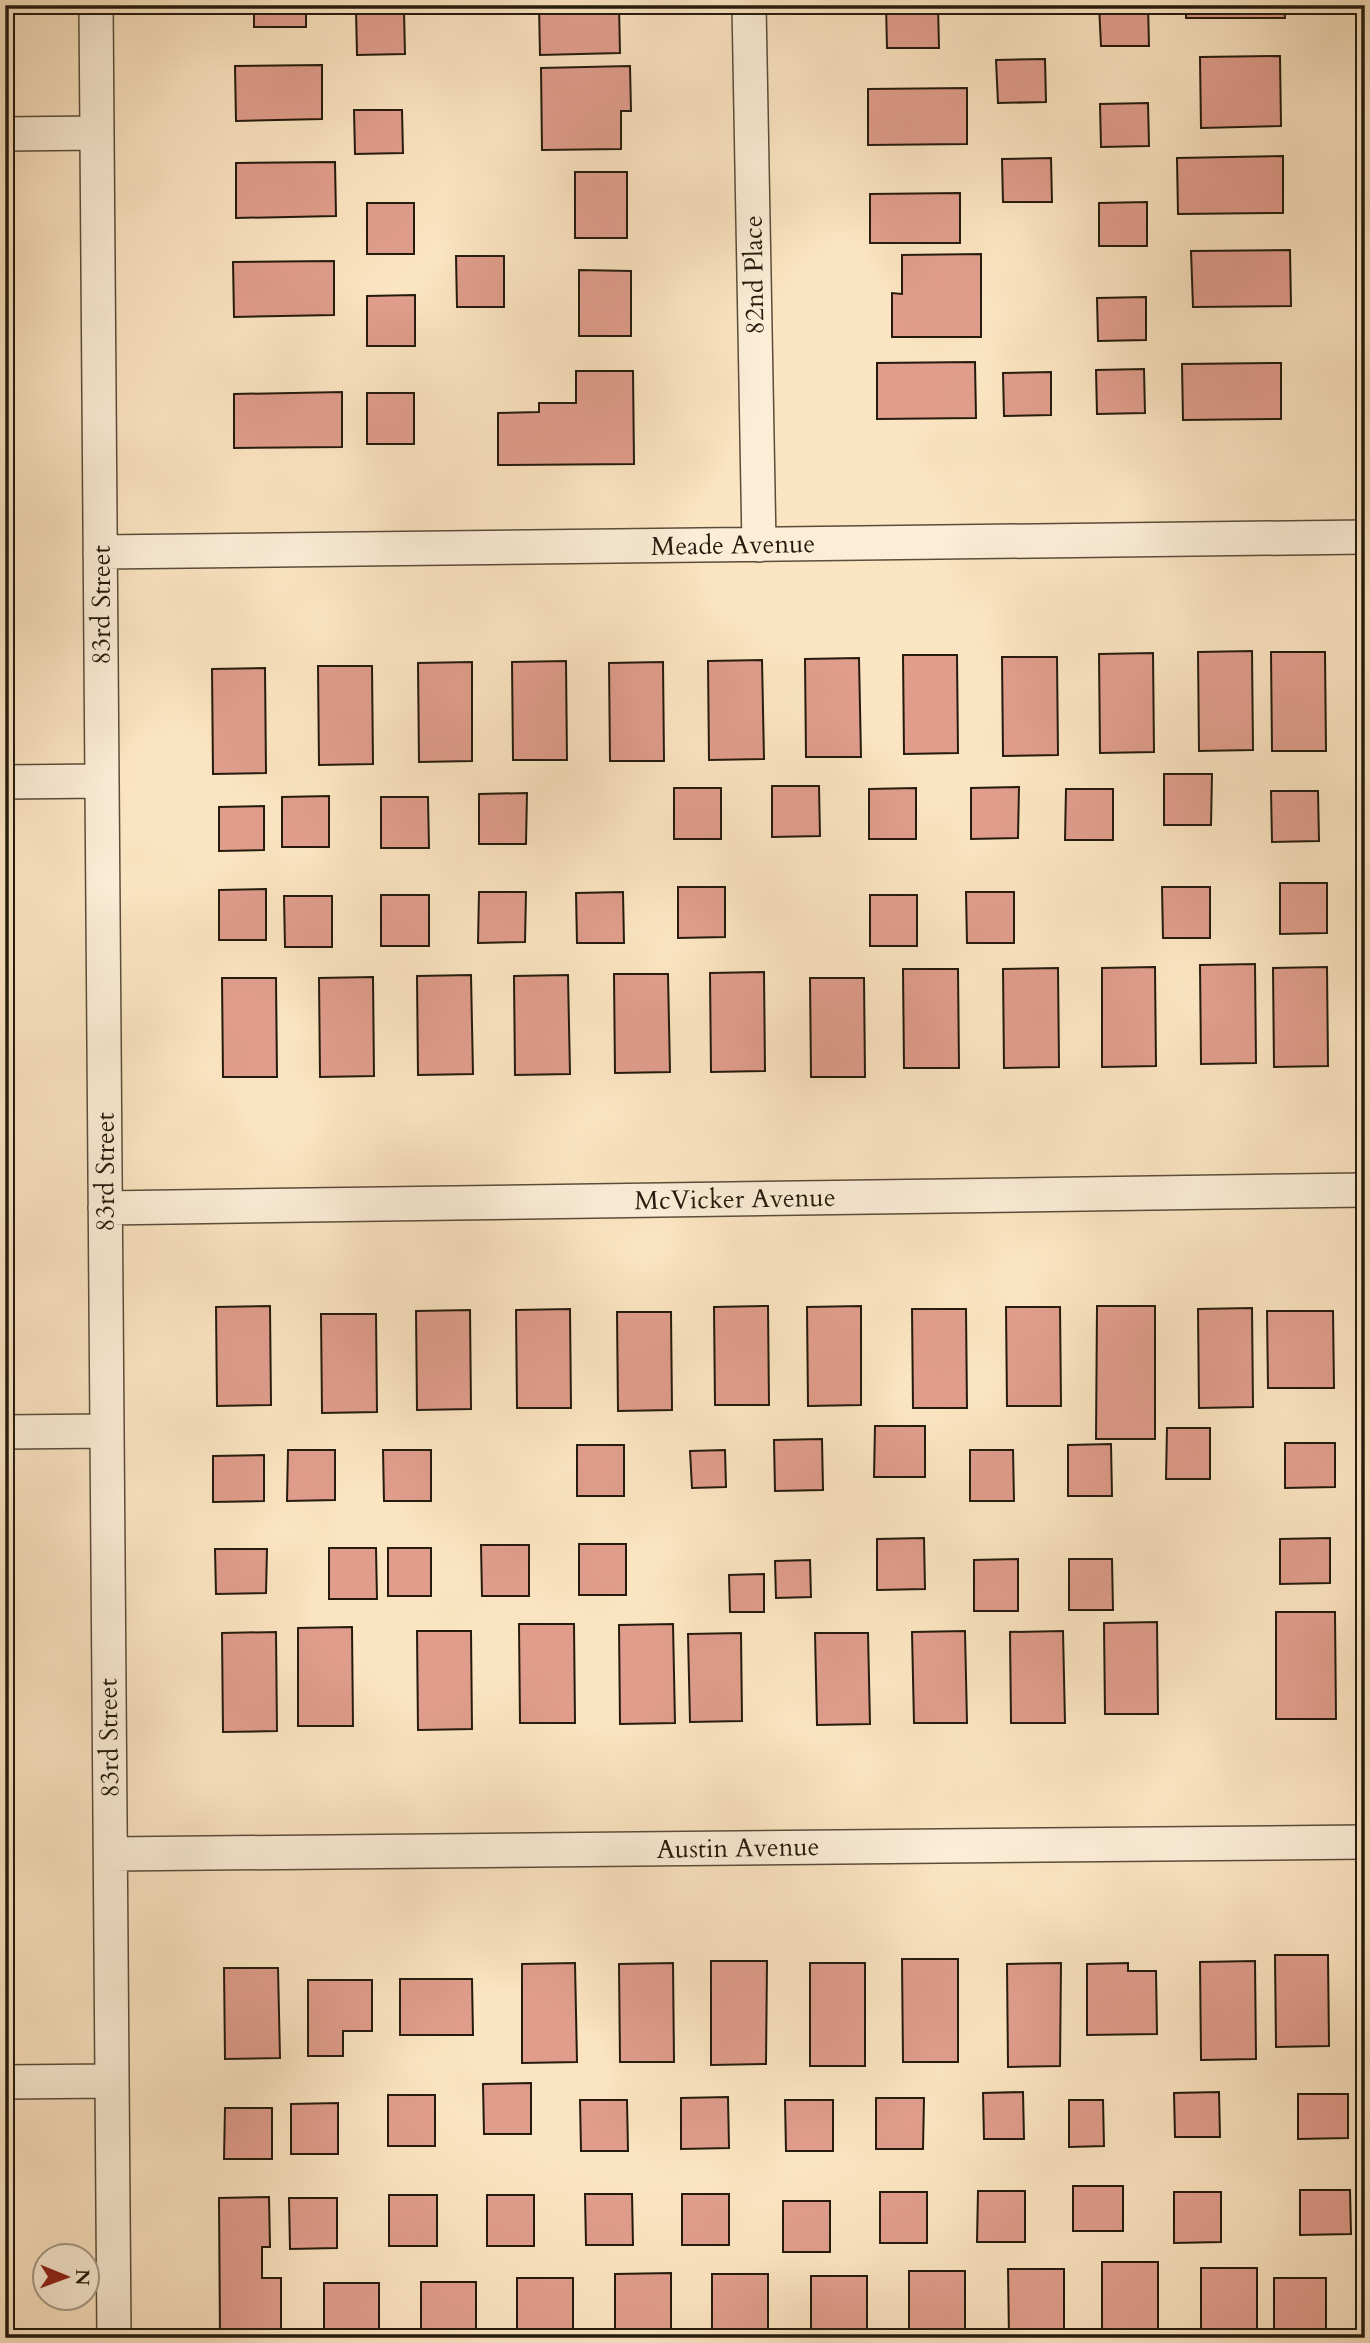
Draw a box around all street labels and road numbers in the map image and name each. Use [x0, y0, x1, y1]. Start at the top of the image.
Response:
street label: 82nd Place [735, 215, 773, 335]
street label: Meade Avenue [650, 526, 816, 564]
street label: 83rd Street [84, 545, 119, 665]
street label: 83rd Street [88, 1112, 123, 1232]
street label: McVicker Avenue [634, 1180, 836, 1218]
street label: 83rd Street [90, 1678, 128, 1798]
street label: Austin Avenue [656, 1829, 820, 1867]

